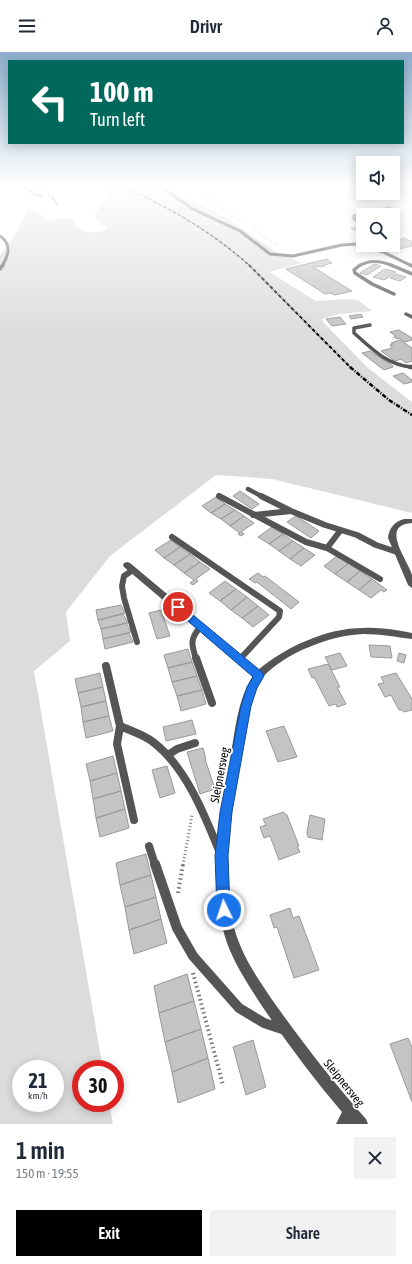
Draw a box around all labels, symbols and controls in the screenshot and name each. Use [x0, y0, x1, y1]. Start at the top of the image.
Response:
icon: menu [16, 15, 38, 37]
icon: person [374, 15, 396, 37]
text: Drivr [190, 16, 222, 37]
icon: left [24, 76, 76, 128]
text: 100 m [90, 76, 153, 108]
text: Turn left [90, 109, 145, 130]
map controls [356, 156, 400, 252]
button: sound [356, 156, 400, 200]
button: search [356, 208, 400, 252]
pin [161, 590, 195, 624]
icon: arrive [167, 596, 189, 618]
street label: Sleipnersveg [208, 745, 232, 804]
position arrow [203, 889, 245, 931]
street label: Sleipnersveg [321, 1057, 368, 1110]
speed limit sign: 30 [72, 1060, 124, 1112]
text: 21 [29, 1069, 47, 1092]
text: km/h [28, 1090, 48, 1101]
text: 1 min [16, 1137, 65, 1164]
button: close [354, 1137, 396, 1179]
text: 150 m · 19:55 [16, 1166, 79, 1181]
button: Exit [16, 1210, 202, 1256]
button: Share [210, 1210, 396, 1256]

